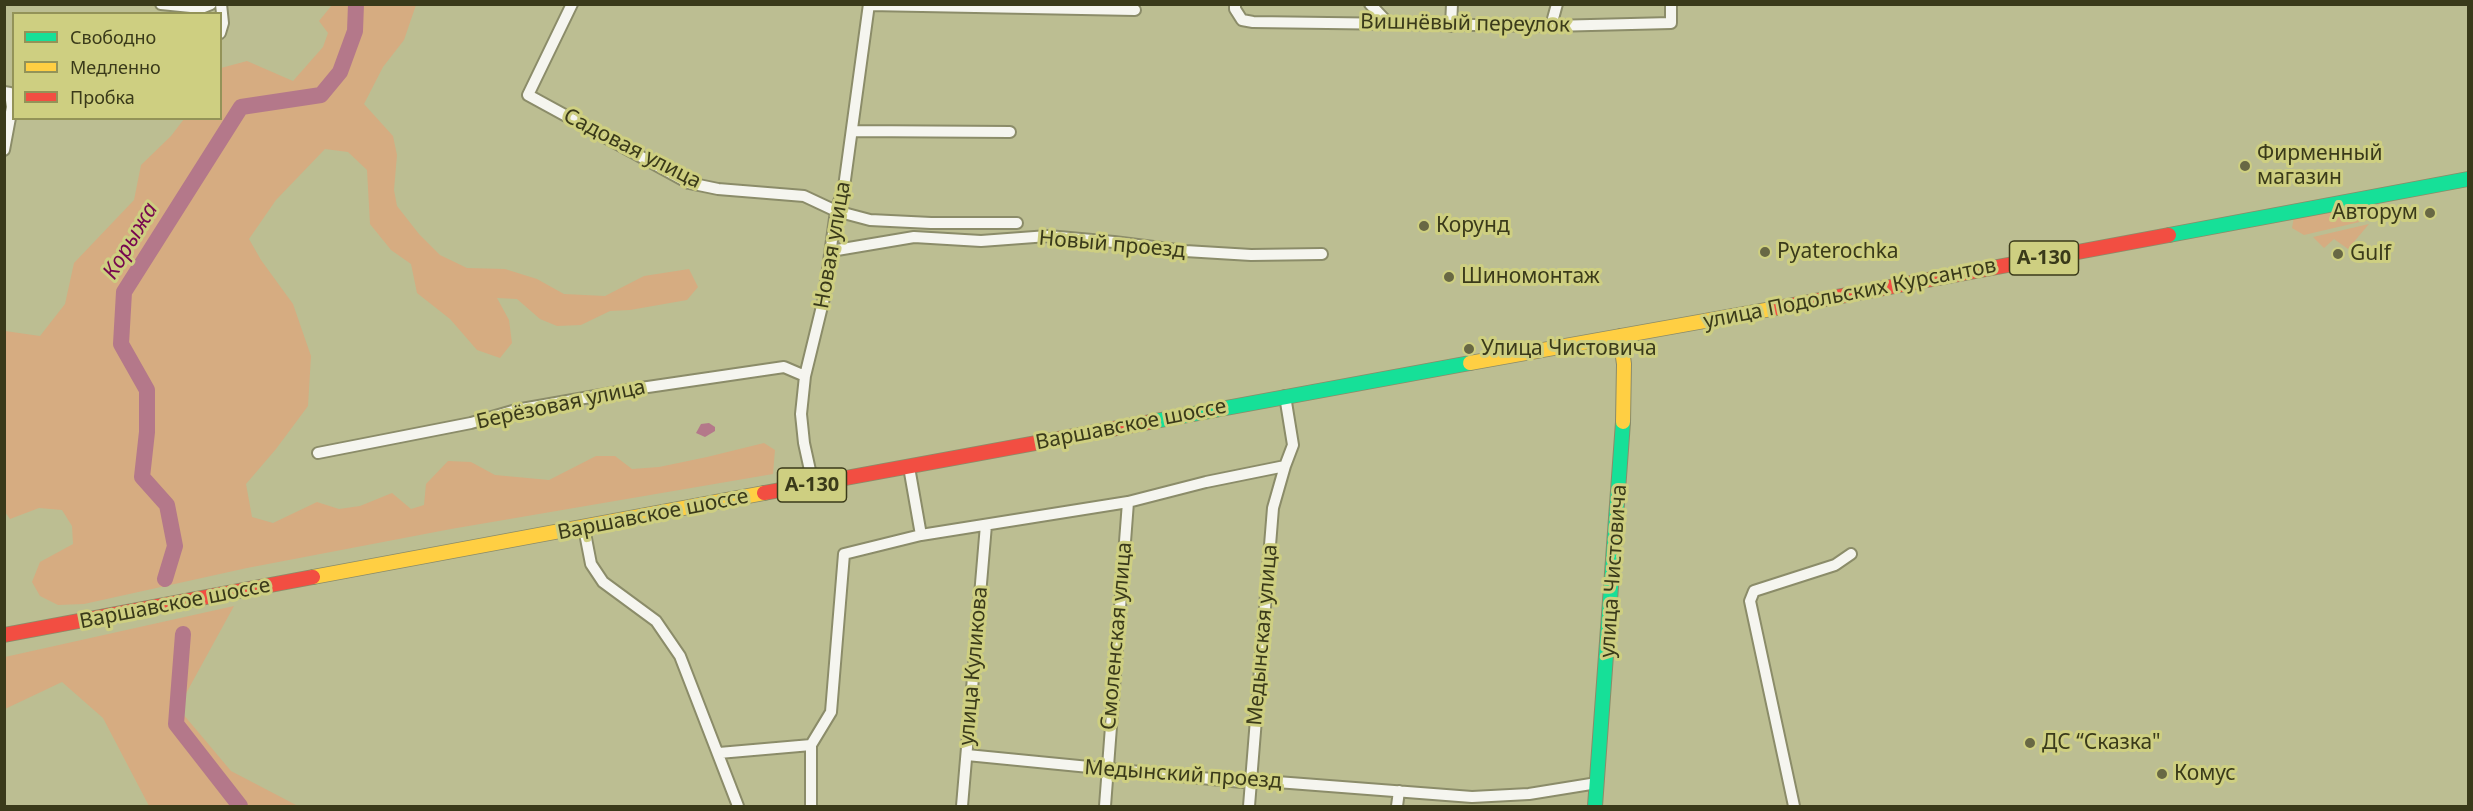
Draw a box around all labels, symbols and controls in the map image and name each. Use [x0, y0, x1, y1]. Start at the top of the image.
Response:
street label: Вишнёвый переулок [1360, 10, 1570, 38]
legend [12, 12, 222, 120]
text: Свободно [70, 25, 156, 49]
text: Медленно [70, 55, 161, 79]
text: Пробка [70, 85, 135, 109]
street label: Садовая улица [559, 104, 705, 194]
place label: Фирменный магазин [2257, 141, 2382, 191]
marker: Фирменный магазин [2238, 159, 2252, 173]
street label: Новая улица [809, 179, 857, 311]
water label: Корыжа [98, 198, 164, 284]
place label: Авторум [2332, 200, 2418, 226]
marker: Авторум [2423, 206, 2437, 220]
place label: Корунд [1436, 213, 1510, 239]
marker: Корунд [1417, 219, 1431, 233]
street label: Новый проезд [1038, 226, 1186, 264]
place label: Pyaterochka [1777, 239, 1899, 265]
road number: А-130 [2010, 241, 2078, 275]
place label: Gulf [2350, 241, 2391, 267]
marker: Pyaterochka [1758, 245, 1772, 259]
marker: Gulf [2331, 247, 2345, 261]
street label: улица Подольских Курсантов [1702, 253, 1998, 335]
place label: Шиномонтаж [1461, 264, 1600, 290]
marker: Шиномонтаж [1442, 270, 1456, 284]
place label: Улица Чистовича [1481, 336, 1657, 362]
marker: Улица Чистовича [1462, 342, 1476, 356]
street label: Берёзовая улица [474, 375, 648, 435]
street label: Варшавское шоссе [1033, 394, 1229, 456]
road number: А-130 [778, 468, 846, 502]
street label: Варшавское шоссе [555, 484, 751, 546]
street label: улица Чистовича [1595, 484, 1633, 658]
street label: Смоленская улица [1096, 541, 1138, 731]
street label: Медынская улица [1243, 543, 1283, 727]
street label: Варшавское шоссе [77, 573, 273, 635]
street label: улица Куликова [954, 585, 994, 747]
place label: ДС “Сказка" [2042, 730, 2161, 756]
marker: ДС “Сказка" [2023, 736, 2037, 750]
street label: Медынский проезд [1084, 756, 1282, 794]
place label: Комус [2174, 761, 2236, 787]
marker: Комус [2155, 767, 2169, 781]

